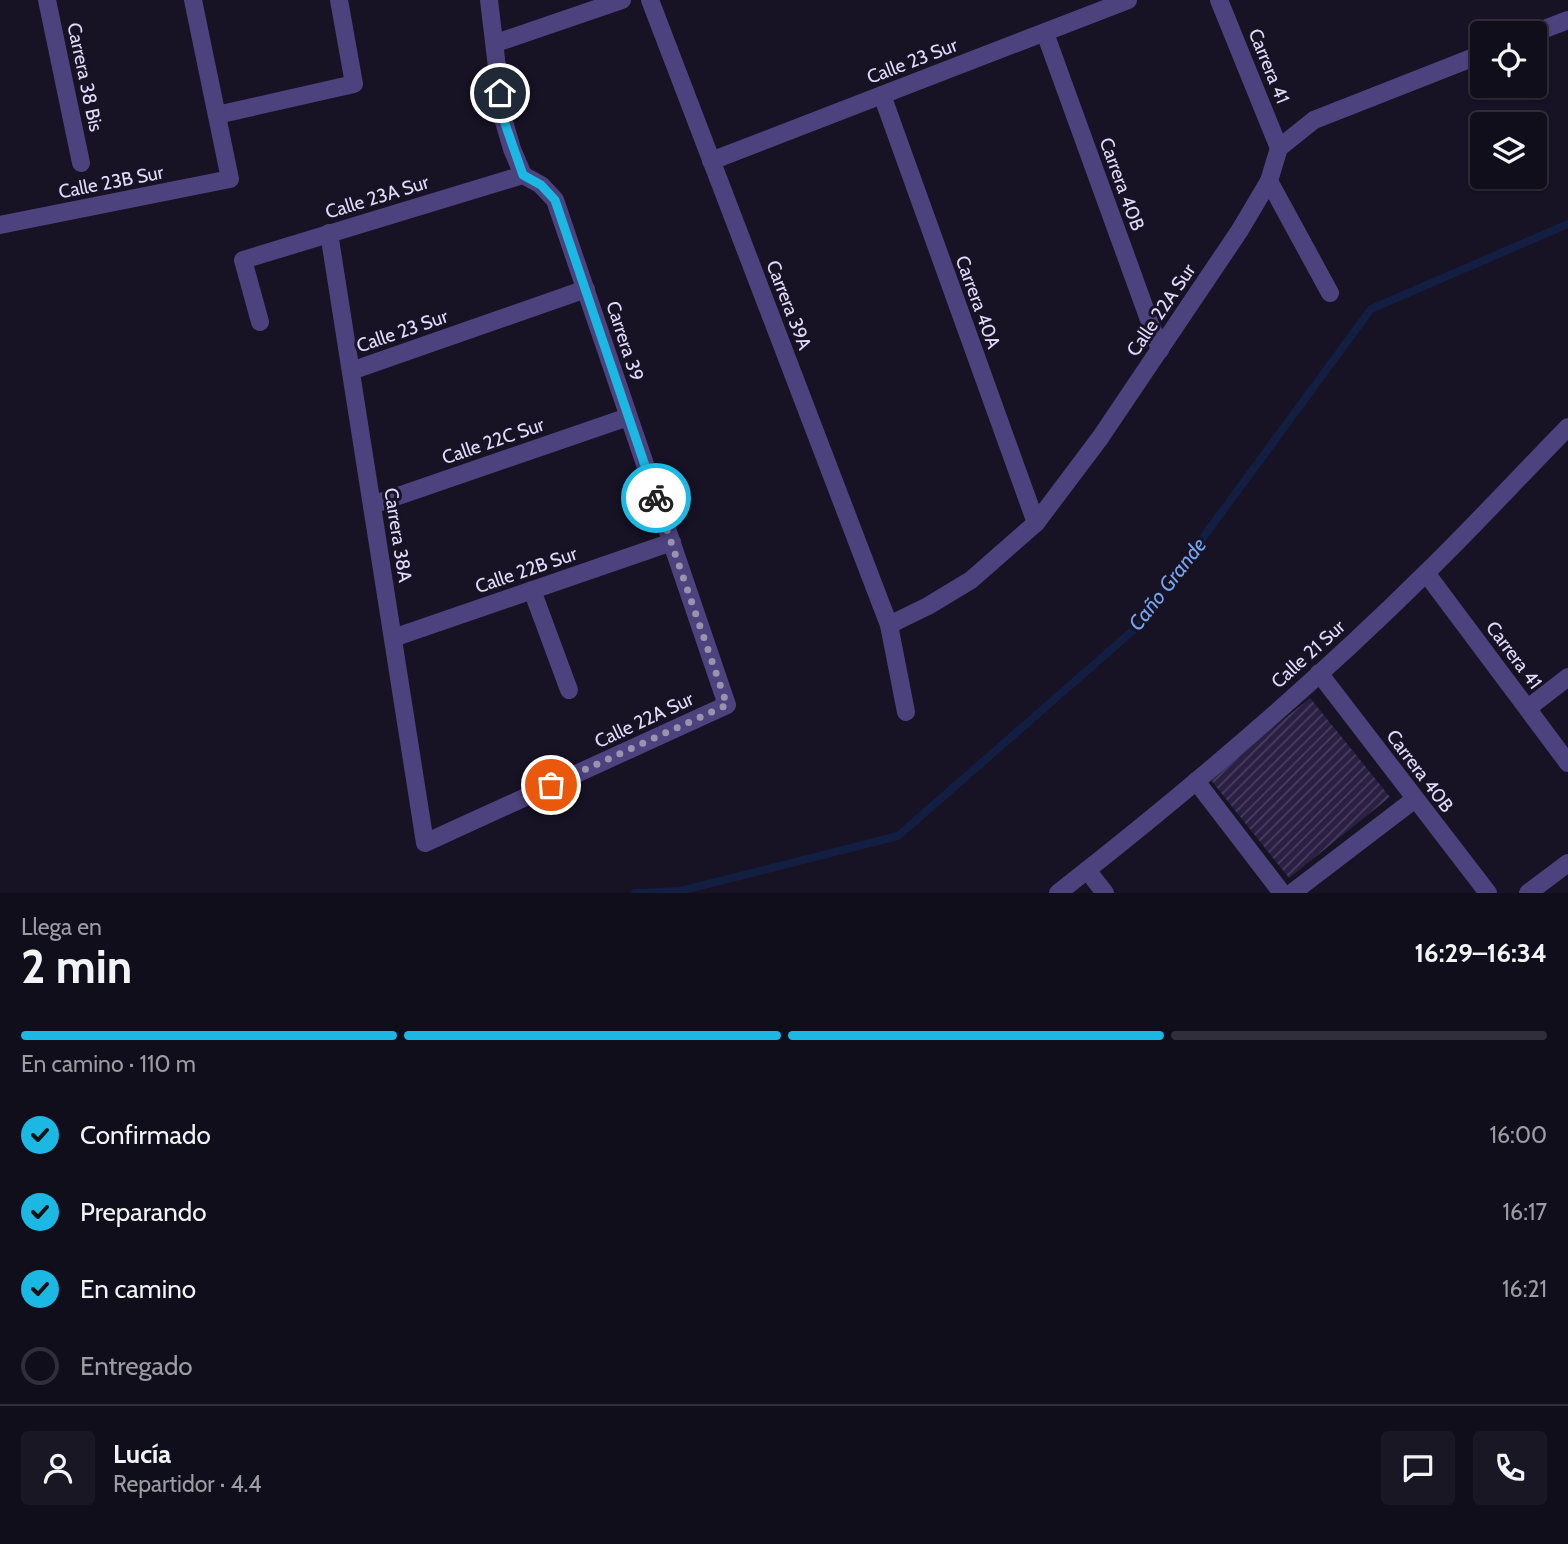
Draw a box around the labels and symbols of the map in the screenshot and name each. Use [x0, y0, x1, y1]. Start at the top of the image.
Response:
street label: Carrera 38 Bis [62, 20, 108, 134]
street label: Carrera 41 [1244, 25, 1294, 107]
street label: Calle 23 Sur [863, 33, 961, 89]
pin [470, 63, 530, 123]
street label: Carrera 40B [1095, 134, 1149, 234]
street label: Calle 23B Sur [57, 161, 165, 203]
street label: Calle 23A Sur [323, 170, 431, 224]
street label: Carrera 40A [951, 252, 1006, 352]
street label: Carrera 39A [761, 257, 817, 353]
street label: Calle 22A Sur [1122, 259, 1200, 361]
street label: Carrera 39 [601, 298, 649, 384]
street label: Calle 23 Sur [353, 305, 451, 357]
street label: Calle 22C Sur [439, 413, 547, 469]
courier [621, 463, 691, 533]
street label: Carrera 38A [379, 486, 417, 584]
water label: Caño Grande [1123, 532, 1211, 635]
street label: Calle 22B Sur [472, 542, 580, 598]
street label: Calle 21 Sur [1266, 615, 1350, 693]
street label: Carrera 41 [1481, 617, 1547, 693]
street label: Calle 22A Sur [591, 687, 697, 753]
street label: Carrera 40B [1382, 725, 1458, 817]
pin [521, 755, 581, 815]

